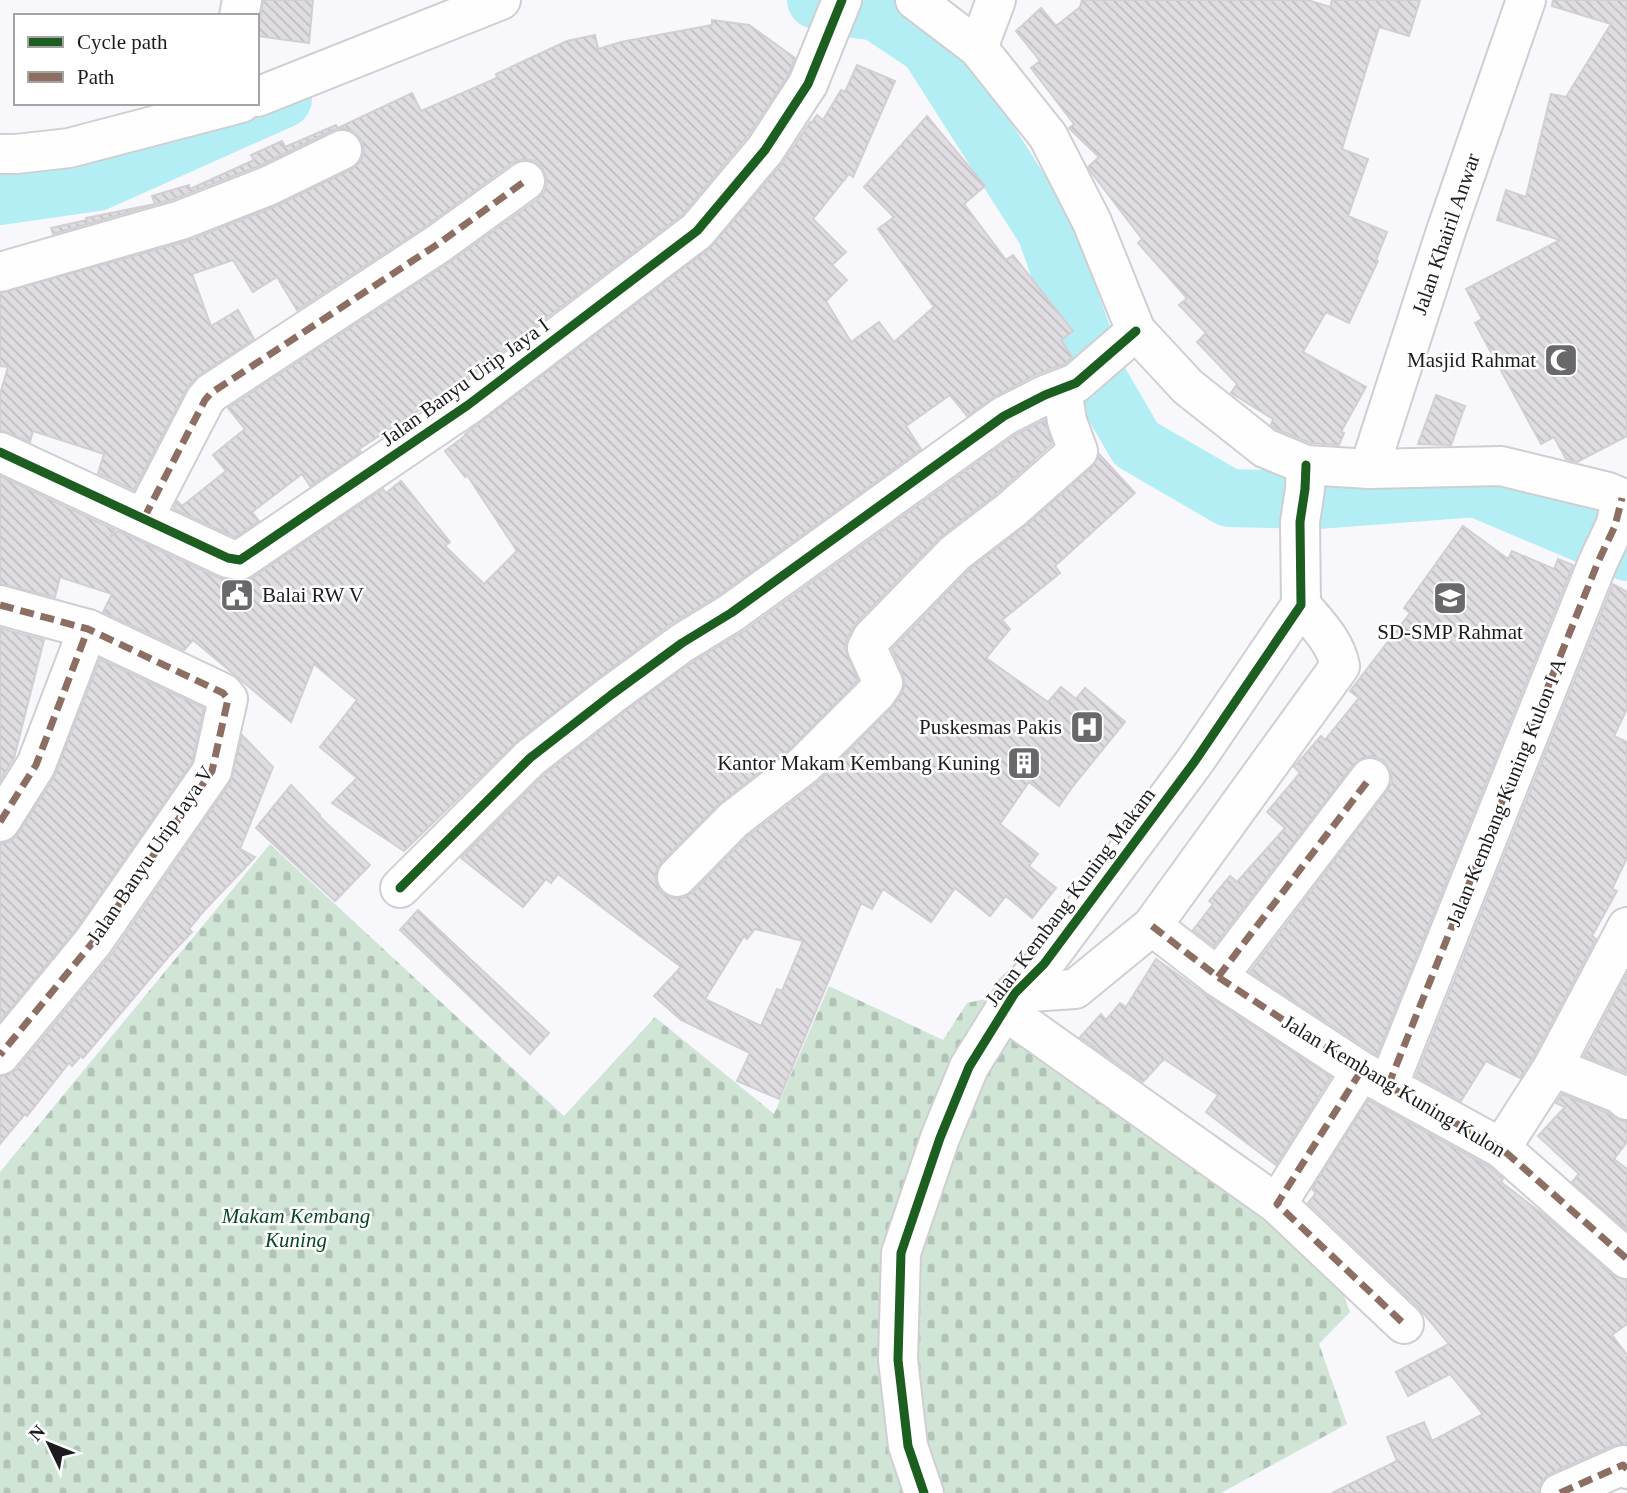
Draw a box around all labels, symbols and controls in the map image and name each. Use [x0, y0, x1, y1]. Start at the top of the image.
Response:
legend [14, 14, 259, 105]
text: Cycle path [77, 30, 168, 54]
text: Path [77, 65, 115, 89]
street label: Jalan Khairil Anwar [1407, 150, 1485, 318]
street label: Jalan Banyu Urip Jaya I [376, 313, 554, 451]
mosque icon: Masjid Rahmat [1542, 341, 1580, 379]
place label: Masjid Rahmat [1407, 348, 1536, 372]
public building icon: Balai RW V [218, 576, 256, 614]
school or university icon: SD-SMP Rahmat [1431, 579, 1469, 617]
place label: Balai RW V [262, 583, 364, 607]
place label: SD-SMP Rahmat [1377, 620, 1523, 644]
street label: Jalan Kembang Kuning Kulon I A [1441, 653, 1571, 930]
hospital icon: Puskesmas Pakis [1068, 708, 1106, 746]
place label: Puskesmas Pakis [919, 715, 1062, 739]
building icon: Kantor Makam Kembang Kuning [1005, 744, 1043, 782]
place label: Kantor Makam Kembang Kuning [717, 751, 1000, 775]
street label: Jalan Banyu Urip Jaya V [81, 761, 219, 949]
street label: Jalan Kembang Kuning Makam [980, 783, 1160, 1011]
street label: Jalan Kembang Kuning Kulon [1278, 1010, 1510, 1162]
park label: Makam Kembang Kuning [221, 1204, 370, 1252]
north arrow [14, 1409, 84, 1479]
text: N [25, 1420, 49, 1445]

